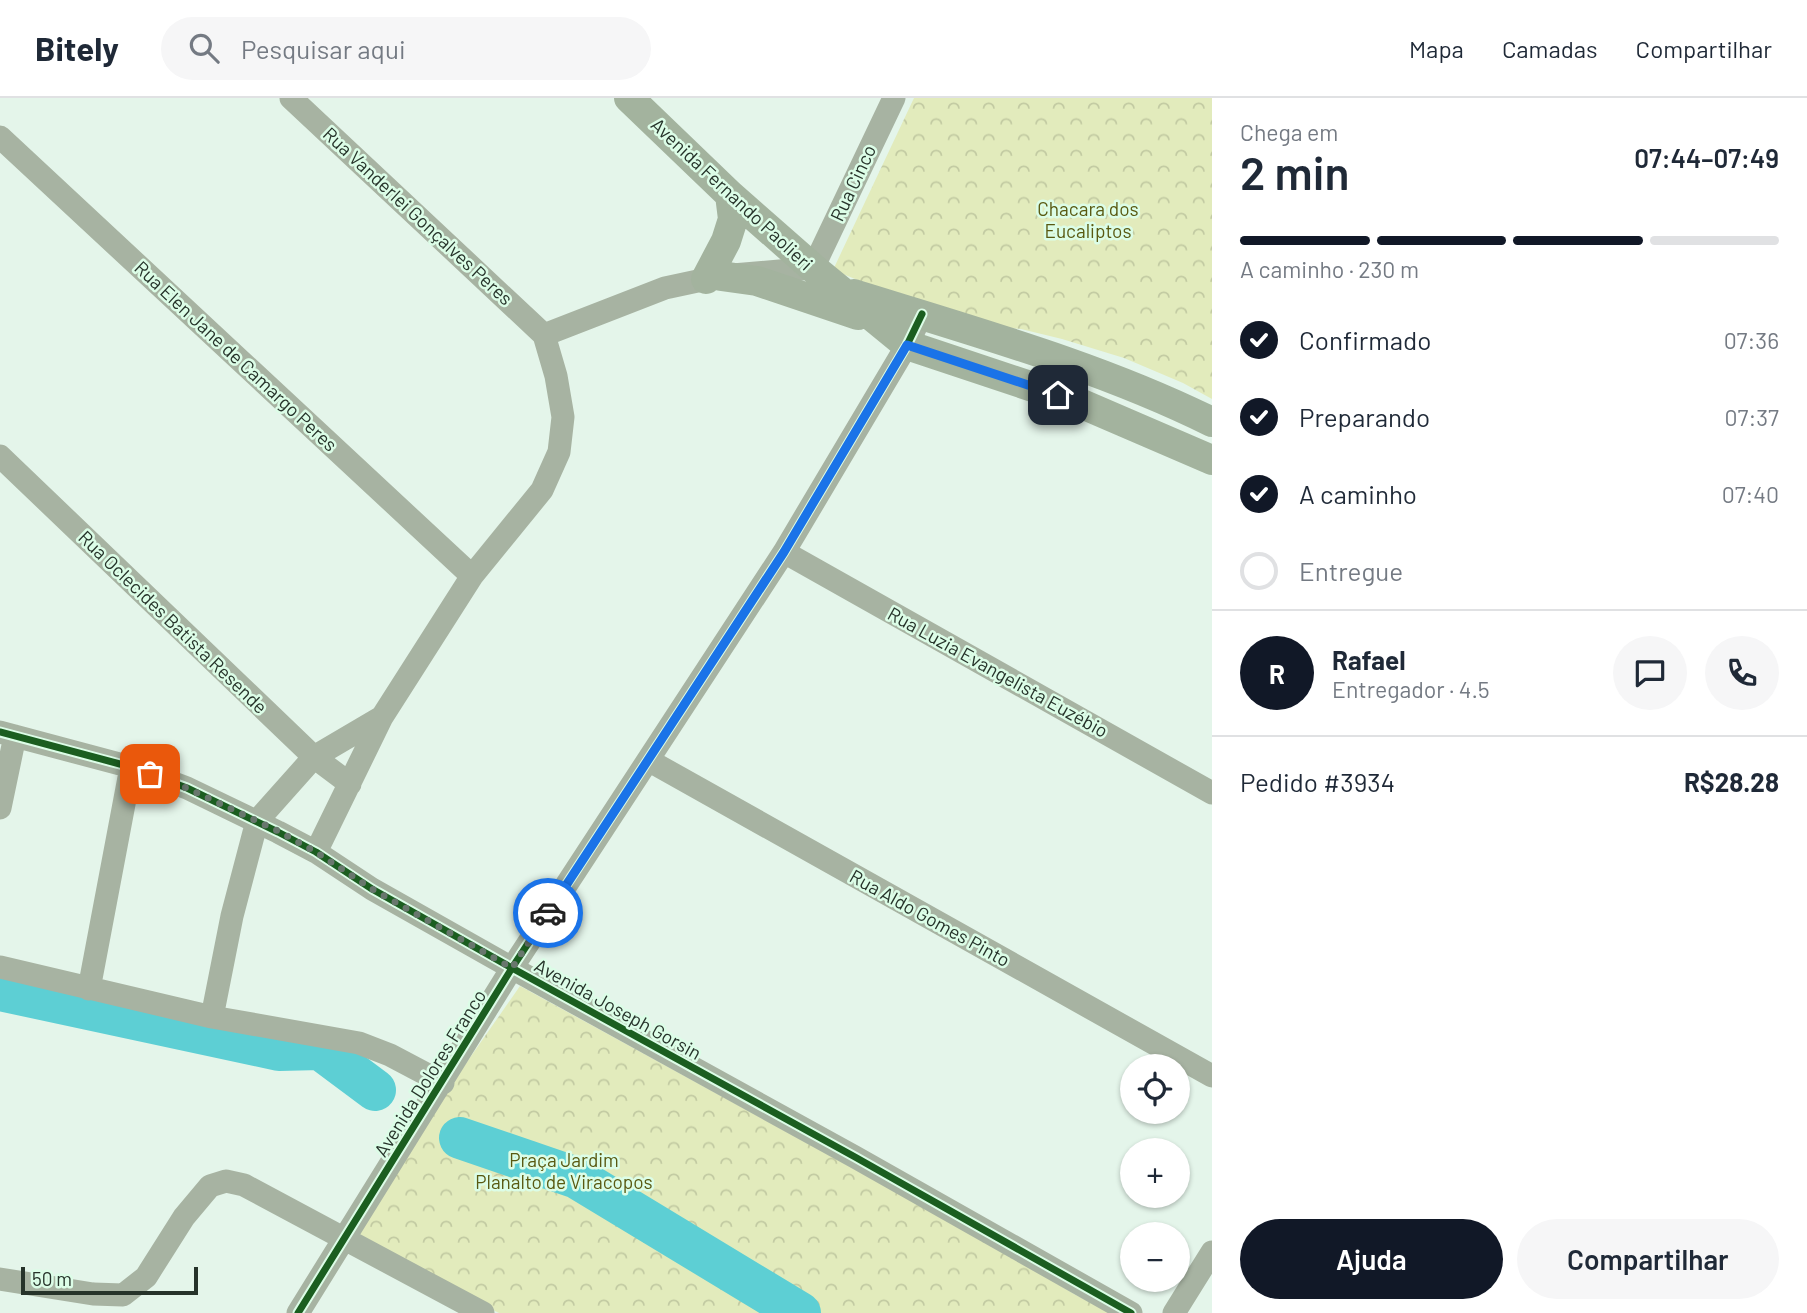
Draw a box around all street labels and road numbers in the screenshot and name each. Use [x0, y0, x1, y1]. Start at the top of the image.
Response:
street label: Avenida Fernando Paolieri [647, 113, 818, 275]
street label: Rua Vanderlei Gonçalves Peres [319, 122, 518, 309]
street label: Rua Cinco [825, 141, 880, 225]
street label: Rua Elen Jane de Camargo Peres [130, 256, 342, 456]
street label: Rua Oclecides Batista Resende [74, 525, 273, 718]
street label: Rua Luzia Evangelista Euzébio [884, 601, 1112, 742]
street label: Rua Aldo Gomes Pinto [846, 864, 1014, 971]
street label: Avenida Joseph Gorsin [531, 953, 706, 1064]
street label: Avenida Dolores Franco [369, 985, 490, 1161]

